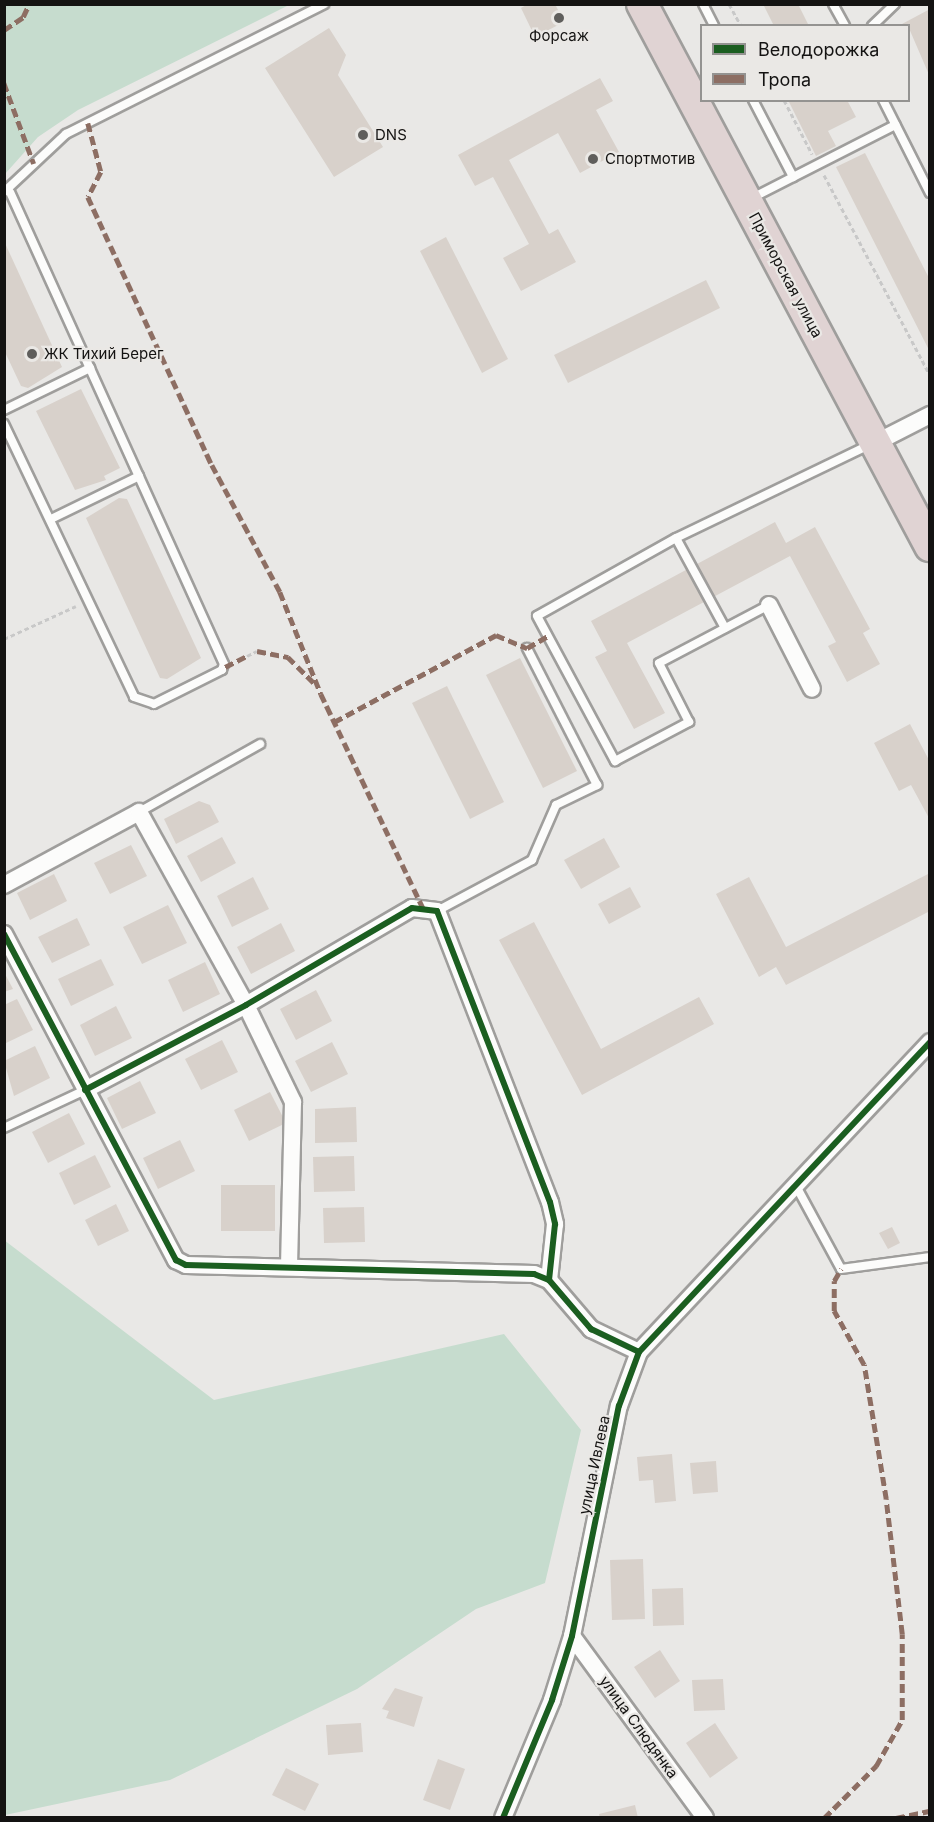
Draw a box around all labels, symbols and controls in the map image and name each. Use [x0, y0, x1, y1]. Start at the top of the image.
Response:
marker: Форсаж [552, 11, 566, 25]
legend [700, 24, 910, 102]
place label: Форсаж [529, 27, 589, 45]
text: Велодорожка [758, 39, 879, 60]
text: Тропа [758, 69, 811, 90]
place label: DNS [375, 126, 407, 144]
marker: DNS [356, 128, 370, 142]
place label: Спортмотив [605, 150, 695, 168]
marker: Спортмотив [586, 152, 600, 166]
street label: Приморская улица [745, 209, 827, 341]
place label: ЖК Тихий Берег [44, 345, 163, 363]
marker: ЖК Тихий Берег [25, 347, 39, 361]
street label: улица Ивлева [575, 1414, 613, 1516]
street label: улица Слюдянка [596, 1672, 682, 1782]

